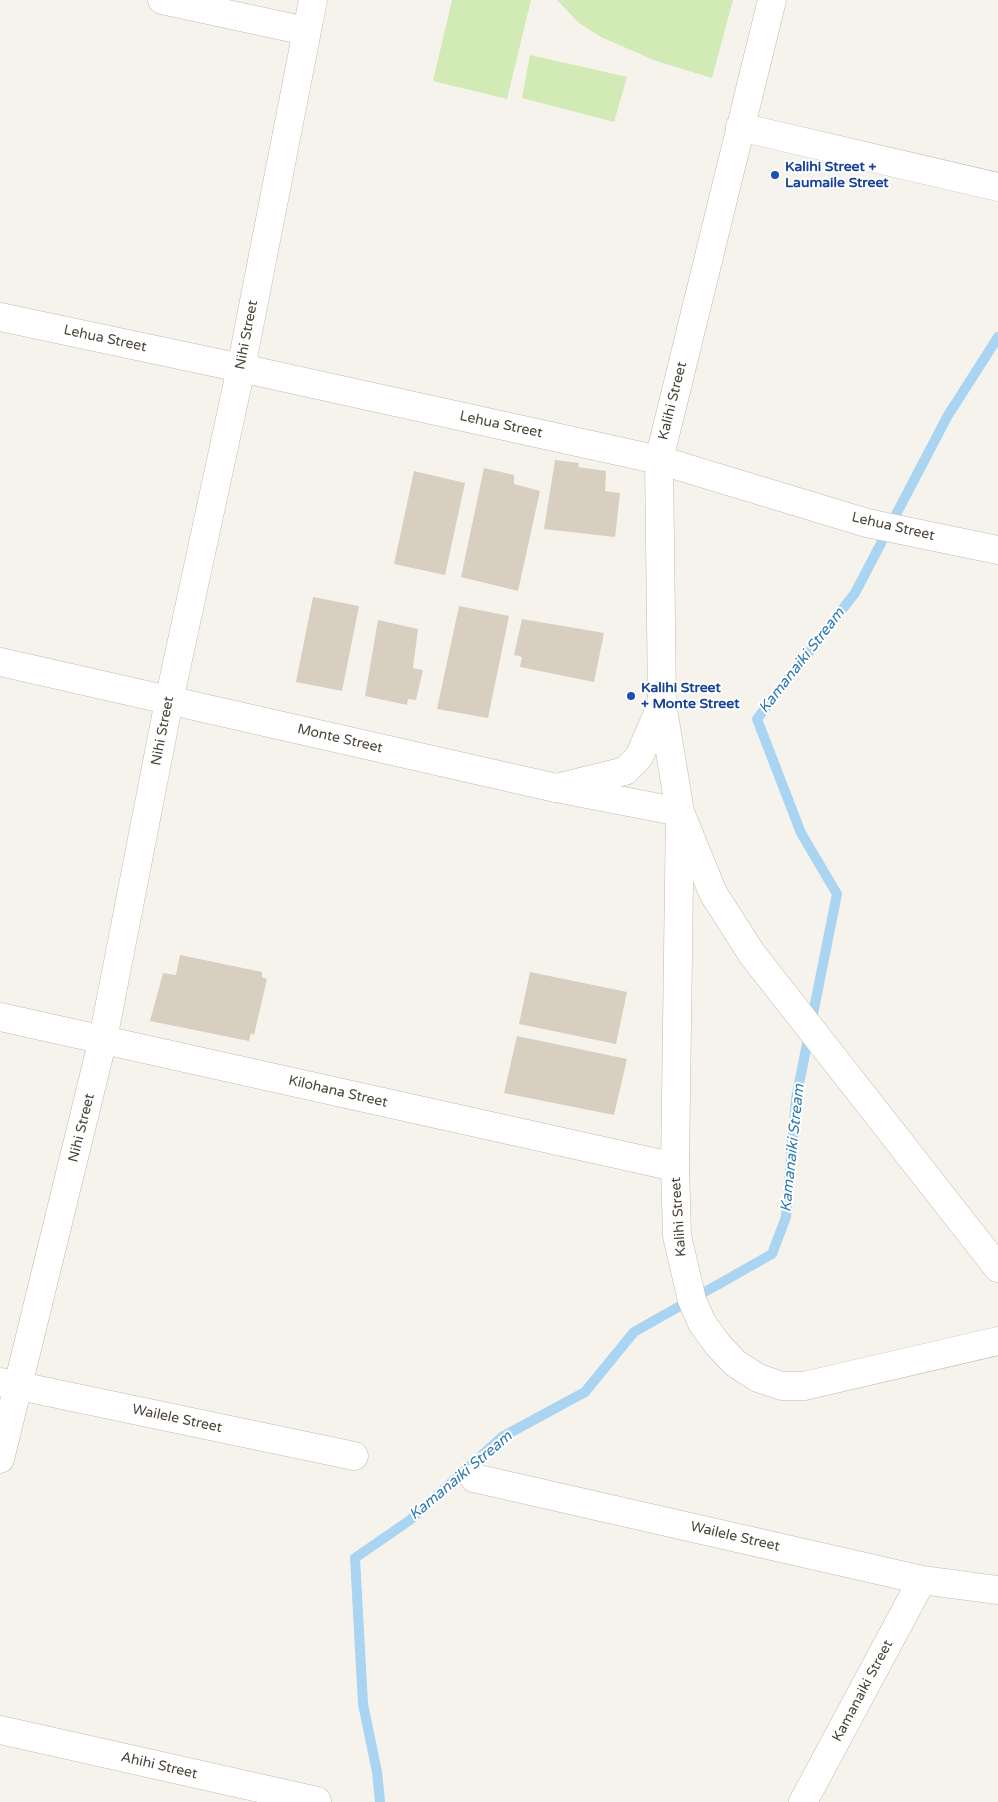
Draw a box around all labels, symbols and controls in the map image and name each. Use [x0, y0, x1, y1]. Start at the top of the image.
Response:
place label: Kalihi Street + Laumaile Street [785, 159, 889, 192]
marker: Kalihi Street + Laumaile Street [769, 169, 781, 181]
street label: Nihi Street [232, 299, 262, 371]
street label: Lehua Street [62, 322, 148, 356]
street label: Kalihi Street [655, 360, 691, 442]
street label: Lehua Street [458, 408, 544, 442]
street label: Lehua Street [850, 509, 936, 545]
water label: Kamanaiki Stream [755, 605, 849, 717]
place label: Kalihi Street + Monte Street [641, 680, 740, 712]
marker: Kalihi Street + Monte Street [625, 690, 637, 702]
street label: Nihi Street [148, 695, 178, 767]
street label: Monte Street [296, 721, 384, 757]
street label: Kilohana Street [287, 1072, 389, 1112]
water label: Kamanaiki Stream [777, 1083, 809, 1213]
street label: Nihi Street [65, 1092, 99, 1164]
street label: Kalihi Street [668, 1177, 690, 1257]
street label: Wailele Street [131, 1401, 223, 1437]
water label: Kamanaiki Stream [406, 1428, 516, 1524]
street label: Wailele Street [689, 1519, 781, 1555]
street label: Kamanaiki Street [829, 1637, 897, 1745]
street label: Ahihi Street [119, 1749, 199, 1783]

